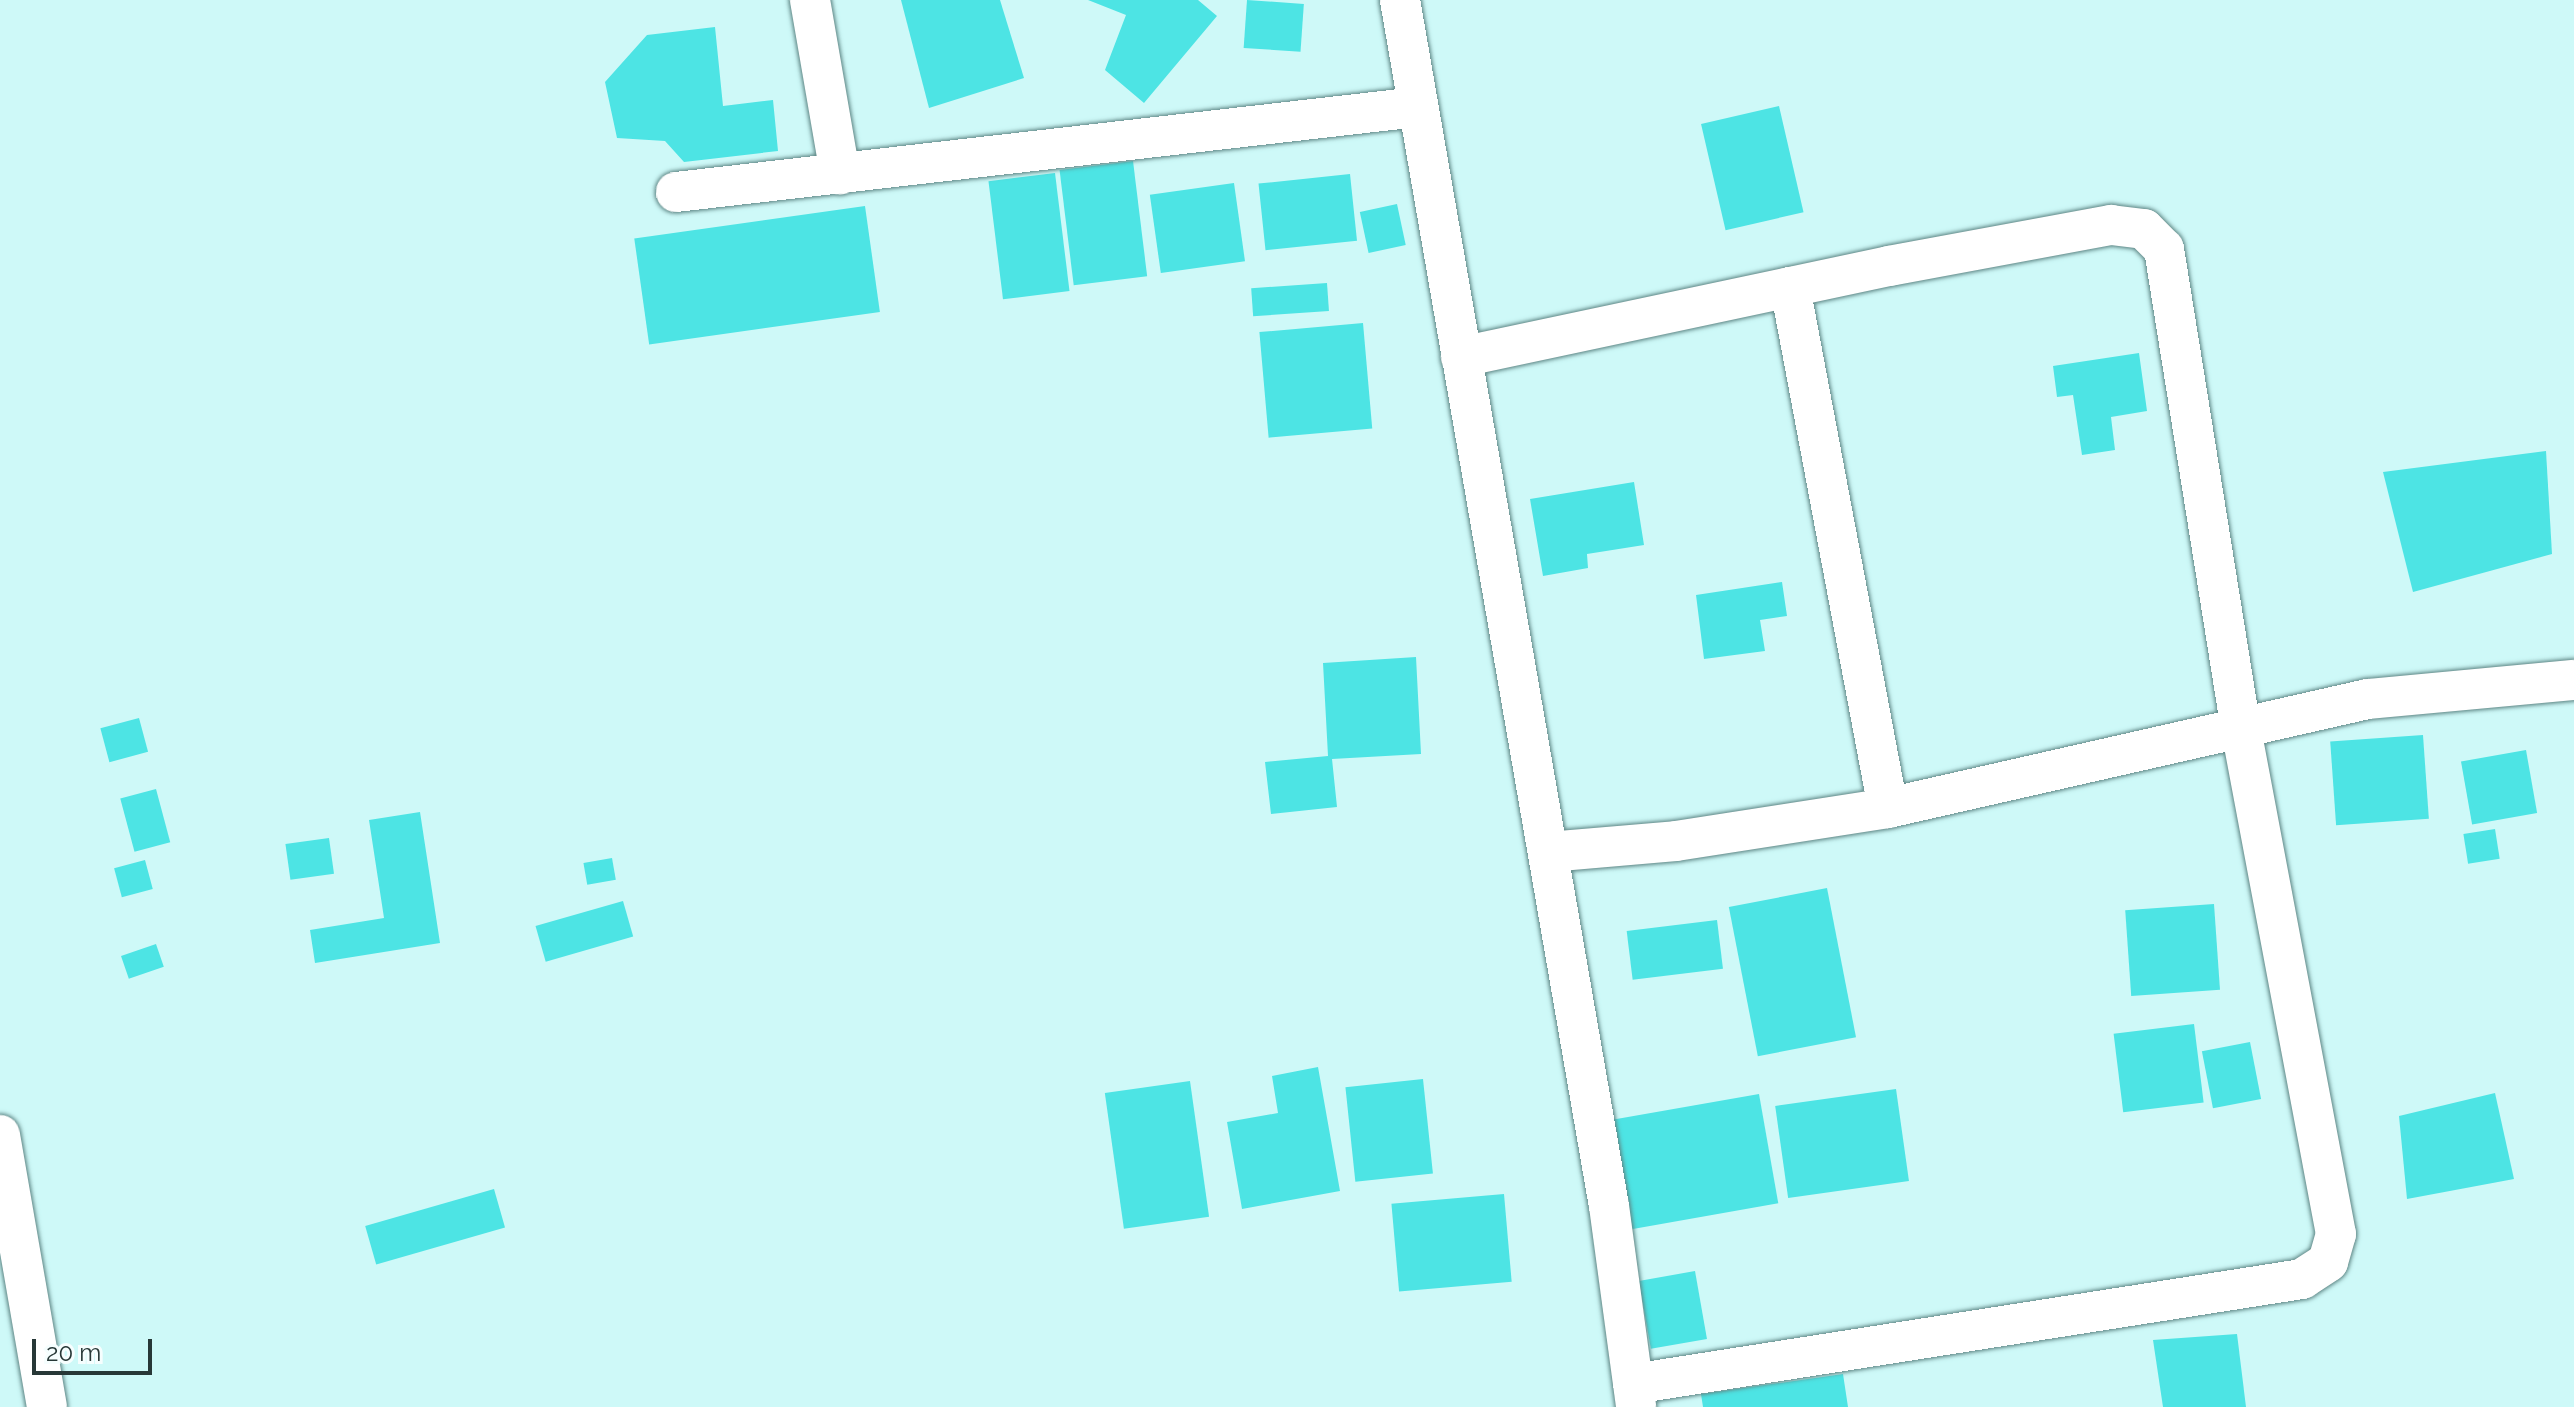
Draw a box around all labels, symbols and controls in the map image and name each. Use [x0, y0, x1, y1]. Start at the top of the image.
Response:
scale bar [36, 1323, 156, 1373]
text: 20 m [46, 1338, 101, 1367]

